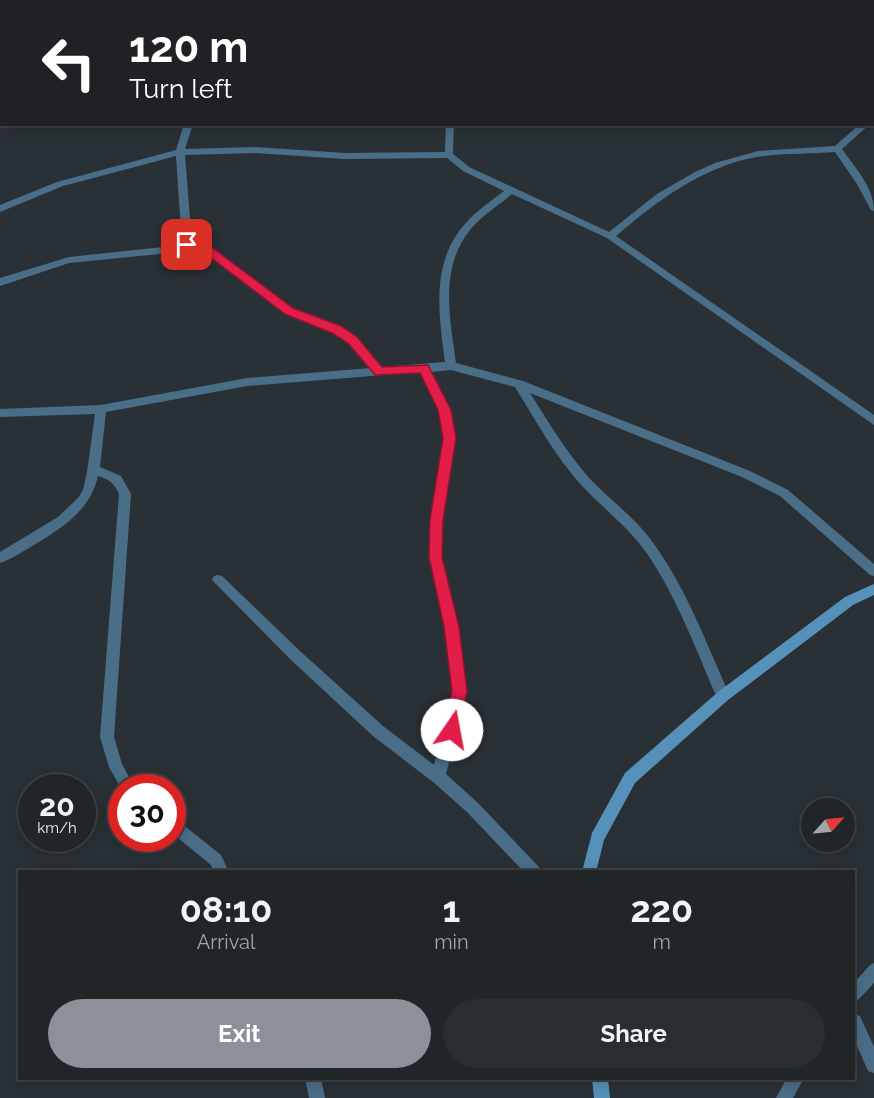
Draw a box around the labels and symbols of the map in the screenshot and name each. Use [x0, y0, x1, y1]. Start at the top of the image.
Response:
pin [161, 219, 212, 270]
position arrow [420, 698, 484, 762]
speed limit sign: 30 [108, 774, 186, 852]
north arrow [801, 798, 855, 852]

